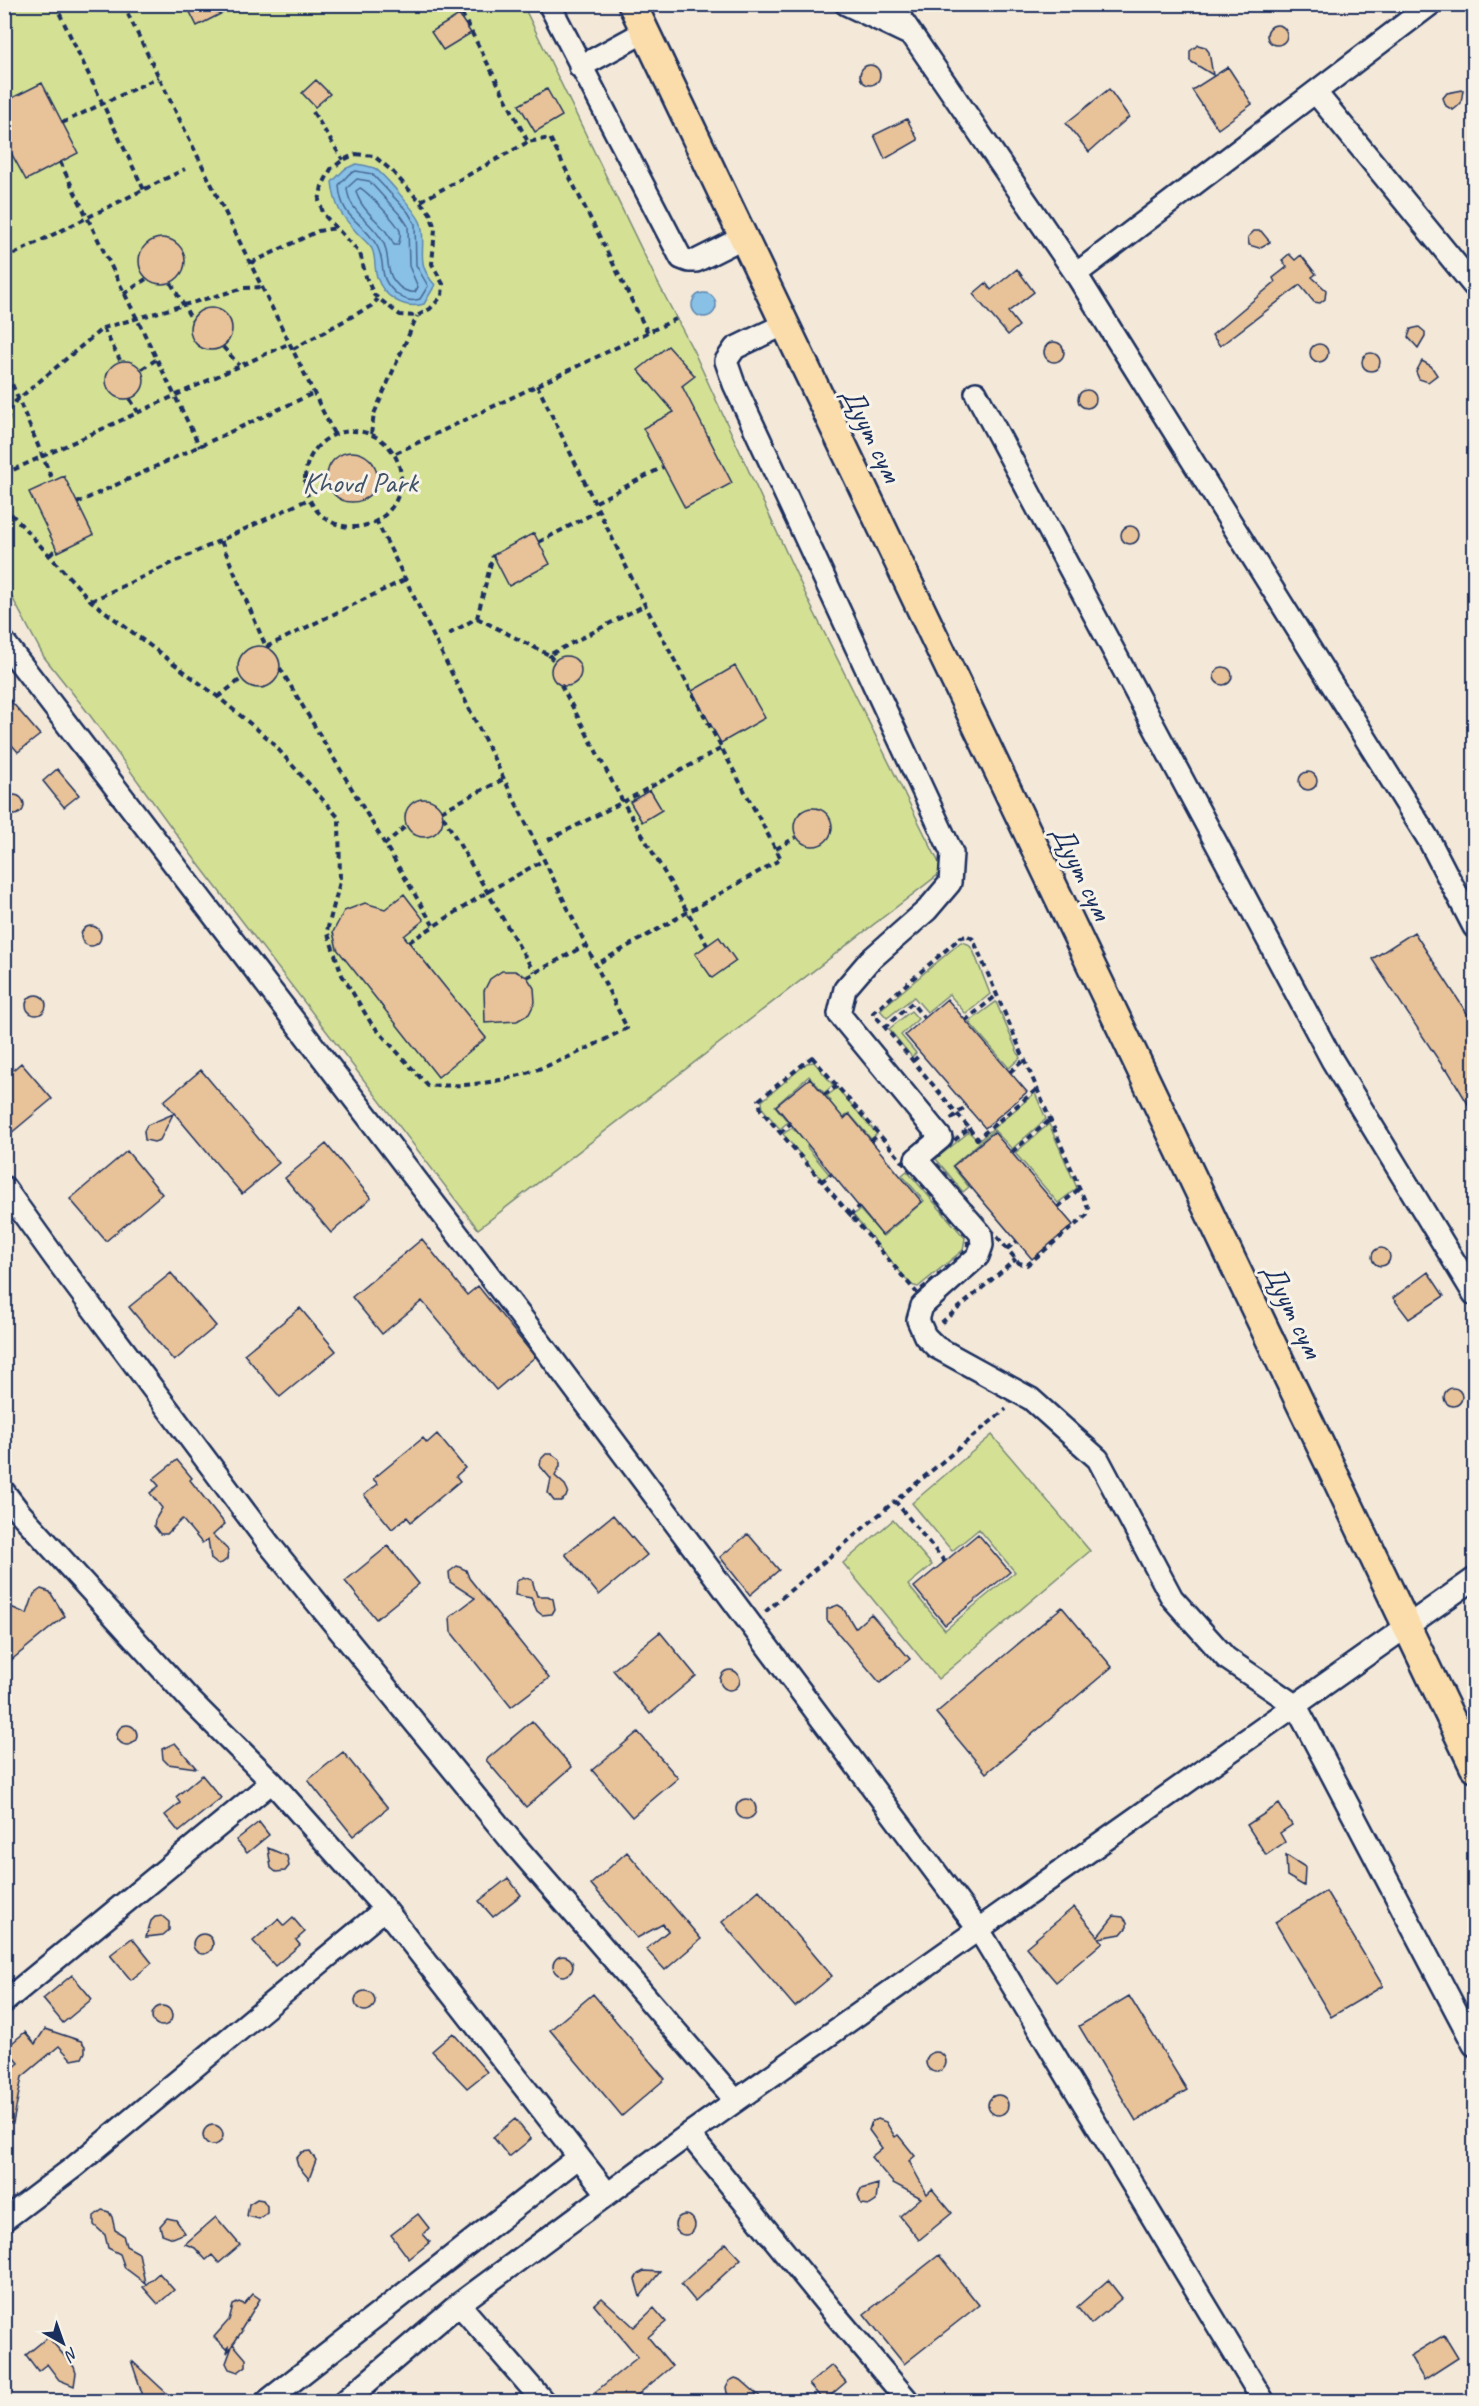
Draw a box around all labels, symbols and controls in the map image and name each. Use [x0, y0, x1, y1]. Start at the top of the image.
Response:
street label: Дуут сум [833, 380, 912, 490]
park label: Khovd Park [303, 463, 419, 501]
street label: Дуут сум [1043, 818, 1122, 928]
street label: Дуут сум [1254, 1256, 1333, 1366]
north arrow [33, 2313, 93, 2373]
text: N [59, 2343, 82, 2367]

